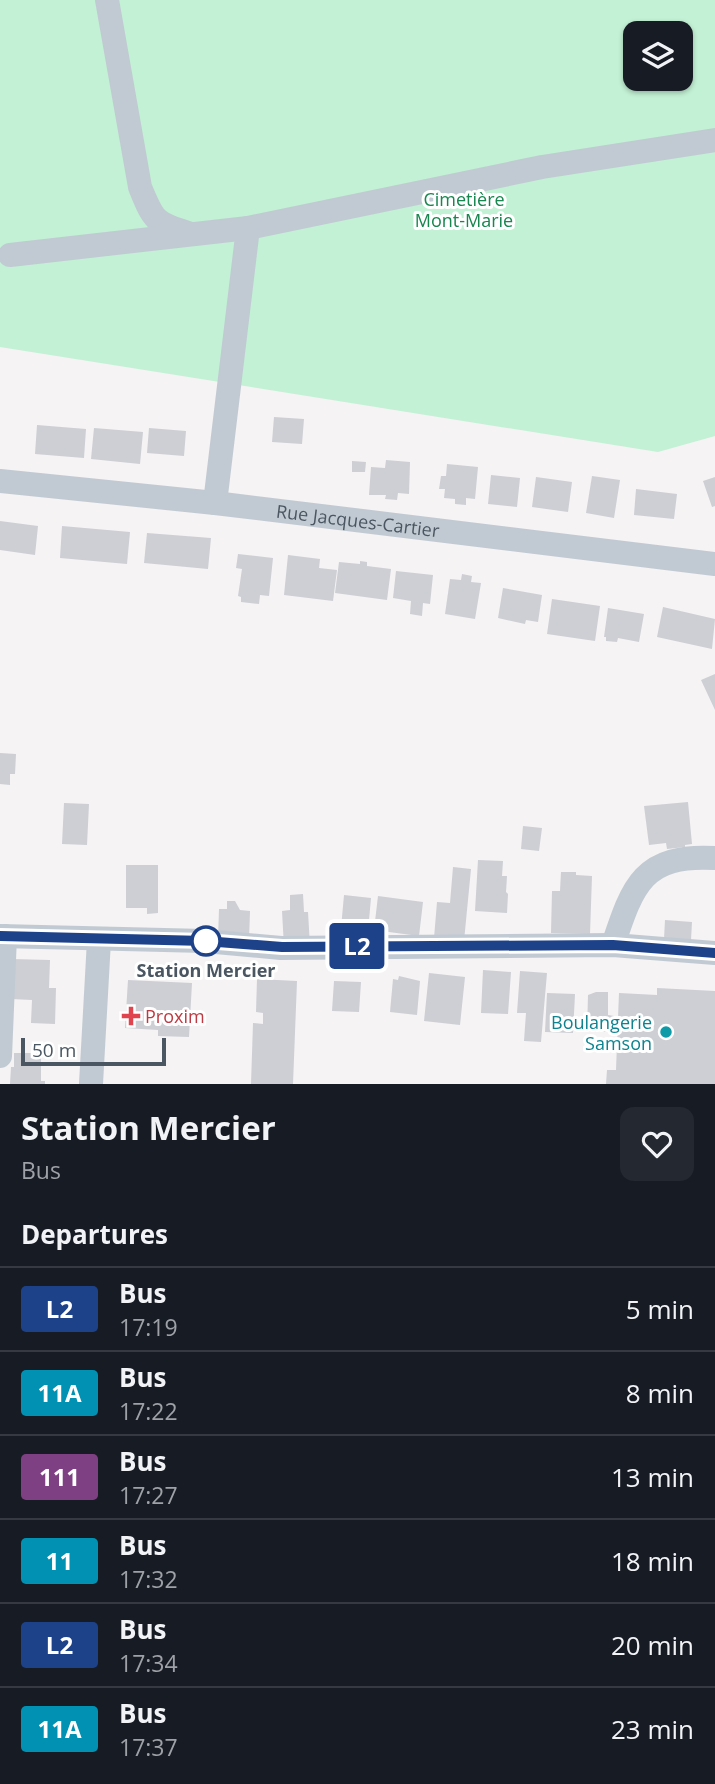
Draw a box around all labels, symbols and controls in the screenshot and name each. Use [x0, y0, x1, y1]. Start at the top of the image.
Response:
map controls [623, 21, 693, 91]
button: layers [623, 21, 693, 91]
park label: Cimetière Mont-Marie [415, 187, 513, 232]
street label: Rue Jacques-Cartier [275, 499, 441, 542]
line badge: L2 [326, 923, 388, 969]
marker: Station Mercier [191, 926, 221, 956]
text: L2 [343, 929, 371, 962]
place label: Station Mercier [137, 958, 275, 982]
place label: Proxim [145, 1004, 205, 1028]
marker: Proxim [123, 1008, 139, 1024]
place label: Boulangerie Samson [551, 1010, 652, 1055]
marker: Boulangerie Samson [658, 1024, 674, 1040]
scale bar [21, 1035, 166, 1067]
text: 50 m [32, 1037, 76, 1063]
text: Station Mercier [21, 1105, 276, 1150]
button: heart [620, 1107, 694, 1181]
text: Bus [21, 1154, 61, 1186]
text: Departures [21, 1216, 168, 1252]
text: Bus [119, 1275, 166, 1311]
text: 5 min [626, 1291, 694, 1327]
text: L2 [46, 1292, 73, 1325]
text: 17:19 [119, 1311, 178, 1343]
text: Bus [119, 1359, 166, 1395]
text: 8 min [626, 1375, 694, 1411]
text: 11A [37, 1376, 82, 1409]
text: 17:22 [119, 1395, 178, 1427]
text: Bus [119, 1443, 166, 1479]
text: 13 min [611, 1459, 694, 1495]
text: 111 [39, 1460, 80, 1493]
text: 17:27 [119, 1479, 178, 1511]
text: Bus [119, 1527, 166, 1563]
text: 18 min [611, 1543, 694, 1579]
text: 11 [46, 1544, 73, 1577]
text: 17:32 [119, 1563, 178, 1595]
text: Bus [119, 1611, 166, 1647]
text: 20 min [611, 1627, 694, 1663]
text: L2 [46, 1628, 73, 1661]
text: 17:34 [119, 1647, 178, 1679]
text: Bus [119, 1695, 166, 1731]
text: 23 min [611, 1711, 694, 1747]
text: 11A [37, 1712, 82, 1745]
text: 17:37 [119, 1731, 178, 1763]

